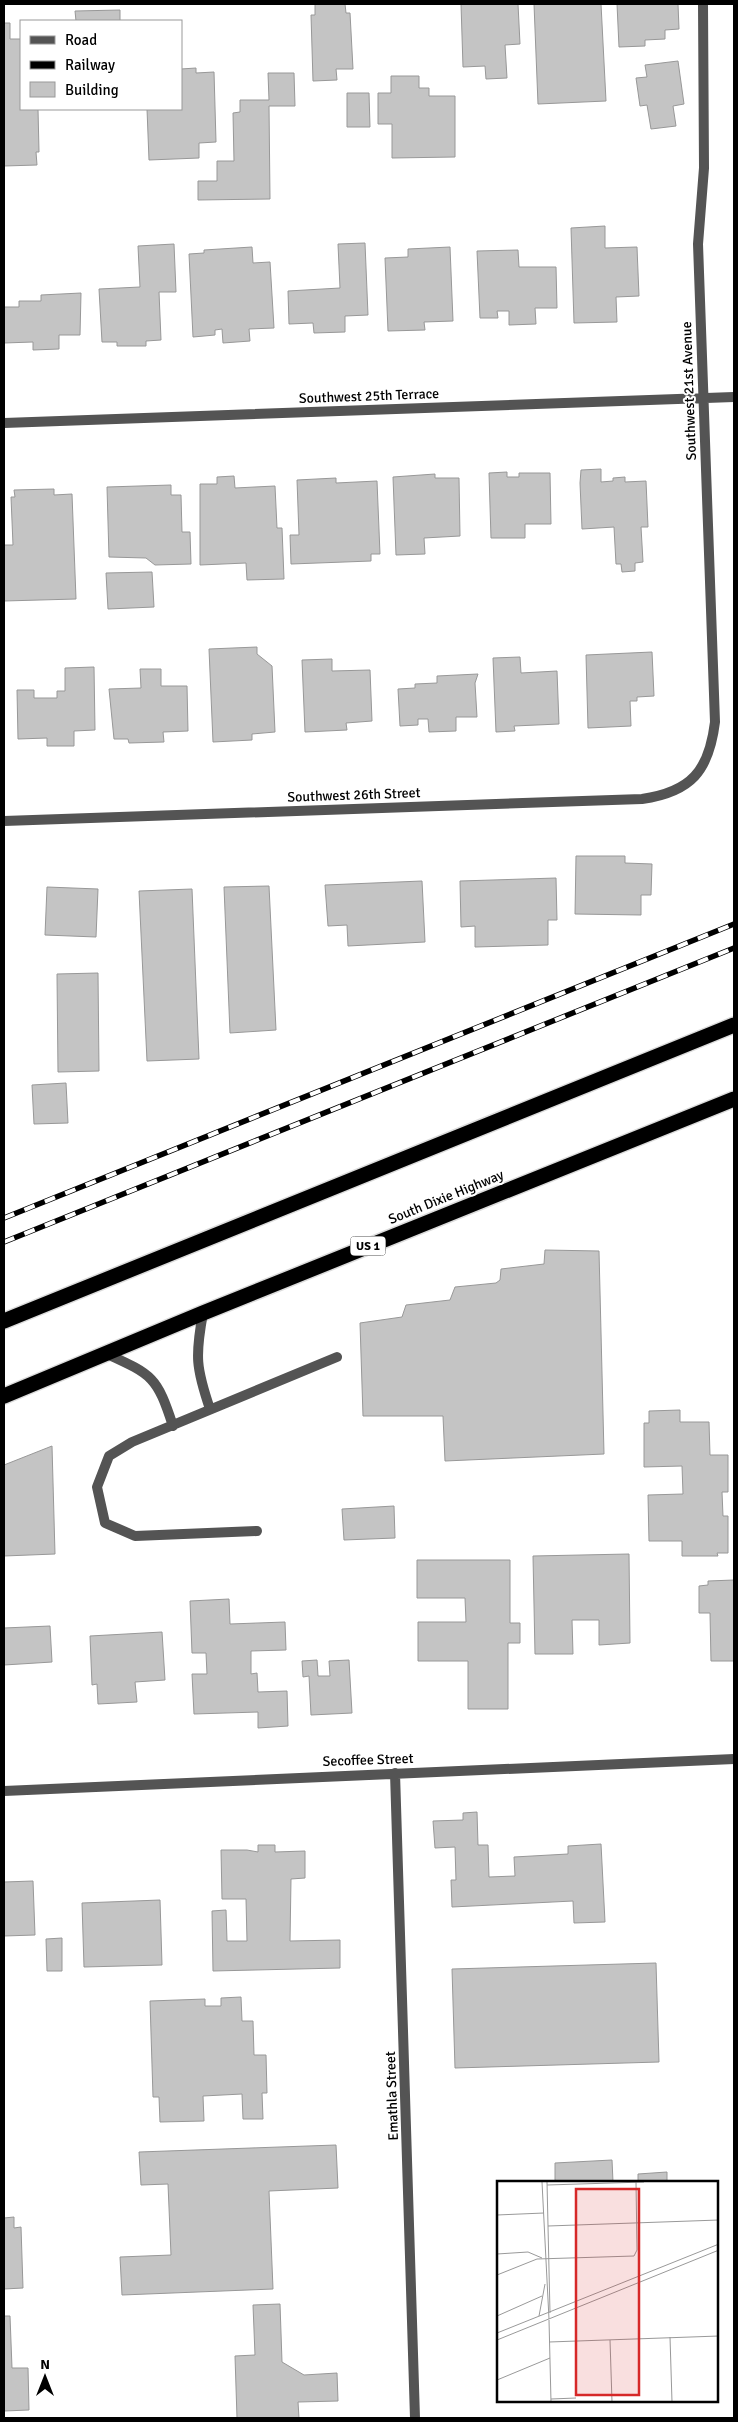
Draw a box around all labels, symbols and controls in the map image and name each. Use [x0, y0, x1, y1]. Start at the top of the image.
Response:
legend [20, 20, 182, 110]
text: Road [65, 31, 97, 49]
text: Railway [65, 56, 115, 74]
text: Building [65, 81, 119, 99]
street label: Southwest 21st Avenue [678, 321, 700, 461]
street label: Southwest 25th Terrace [299, 385, 439, 407]
street label: Southwest 26th Street [287, 784, 421, 806]
street label: South Dixie Highway [386, 1166, 507, 1228]
road number: US 1 [350, 1236, 386, 1256]
street label: Secoffee Street [322, 1750, 414, 1770]
street label: Emathla Street [382, 2051, 402, 2141]
inset map [497, 2181, 718, 2402]
north arrow [20, 2352, 70, 2402]
text: N [40, 2356, 50, 2373]

